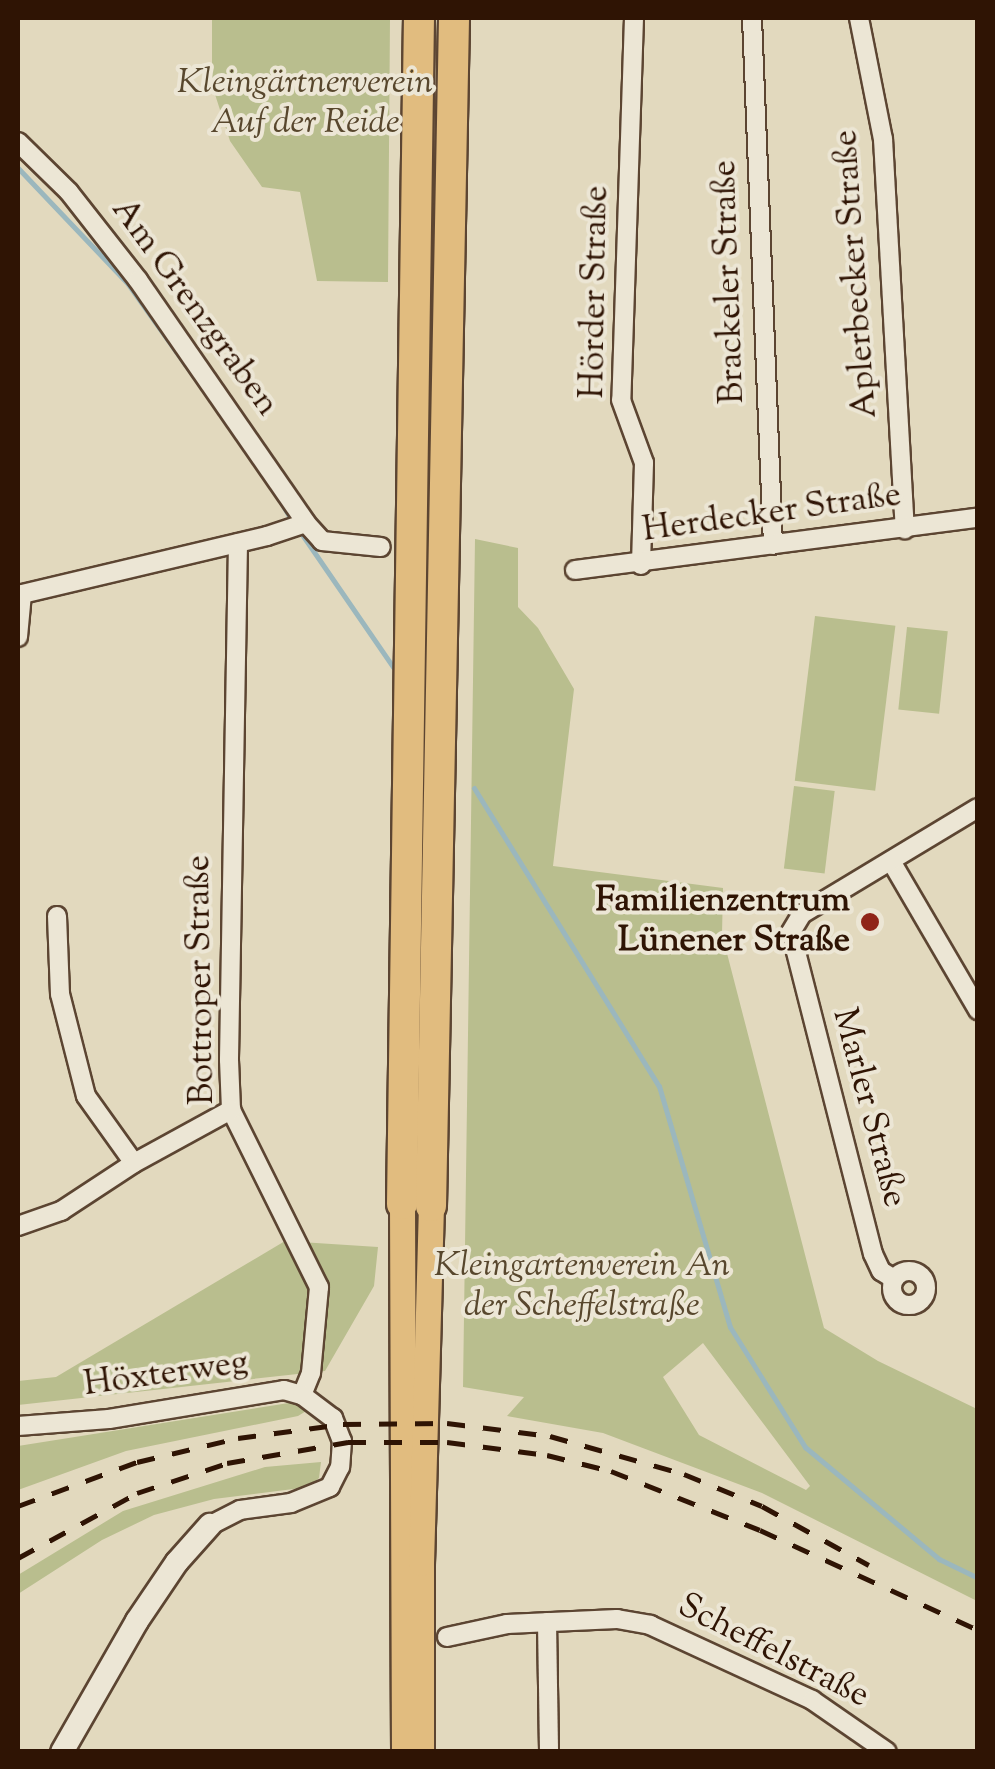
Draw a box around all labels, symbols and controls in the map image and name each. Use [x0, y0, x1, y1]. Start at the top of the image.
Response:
park label: Kleingärtnerverein Auf der Reide [177, 63, 433, 145]
street label: Aplerbecker Straße [826, 128, 888, 420]
street label: Brackeler Straße [705, 159, 755, 405]
street label: Hörder Straße [573, 185, 619, 399]
street label: Am Grenzgraben [101, 191, 287, 425]
street label: Herdecker Straße [640, 475, 904, 553]
street label: Bottroper Straße [179, 855, 225, 1105]
place label: Familienzentrum Lünener Straße [596, 881, 850, 963]
marker: Familienzentrum Lünener Straße [859, 911, 881, 933]
street label: Marler Straße [821, 1004, 915, 1212]
park label: Kleingartenverein An der Scheffelstraße [434, 1246, 730, 1328]
street label: Höxterweg [81, 1343, 251, 1407]
street label: Scheffelstraße [670, 1586, 876, 1718]

